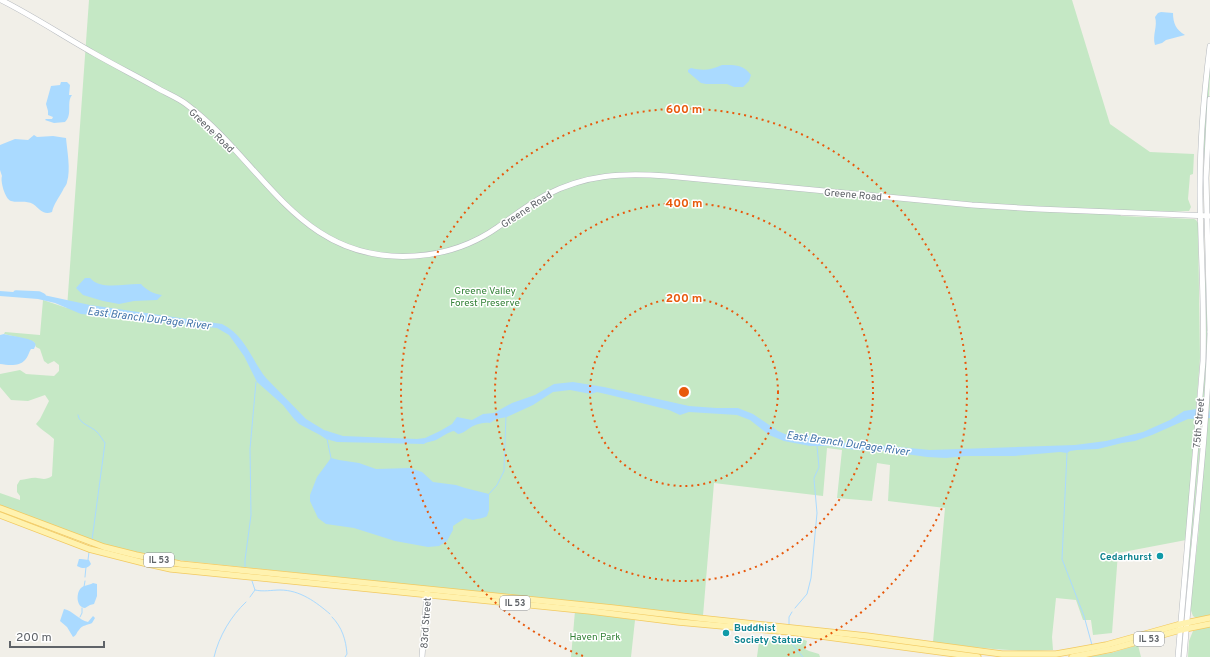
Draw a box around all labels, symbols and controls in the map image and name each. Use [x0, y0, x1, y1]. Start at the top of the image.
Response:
text: 600 m [666, 102, 702, 118]
street label: Greene Road [185, 106, 236, 156]
street label: Greene Road [823, 186, 882, 205]
street label: Greene Road [499, 189, 555, 232]
text: 400 m [665, 196, 703, 212]
park label: Greene Valley Forest Preserve [450, 285, 520, 310]
text: 200 m [666, 291, 702, 307]
water label: East Branch DuPage River [86, 304, 212, 334]
centre of rings [677, 385, 691, 399]
street label: 75th Street [1191, 397, 1208, 449]
water label: East Branch DuPage River [785, 428, 911, 460]
place label: Cedarhurst [1100, 551, 1152, 564]
marker: Cedarhurst [1155, 551, 1165, 561]
road number: IL 53 [144, 553, 174, 567]
road number: IL 53 [500, 596, 530, 610]
street label: 83rd Street [418, 597, 435, 649]
place label: Buddhist Society Statue [734, 622, 803, 647]
scale bar [10, 623, 104, 649]
marker: Buddhist Society Statue [721, 628, 731, 638]
text: 200 m [16, 630, 52, 646]
park label: Haven Park [569, 631, 621, 644]
road number: IL 53 [1134, 632, 1164, 646]

